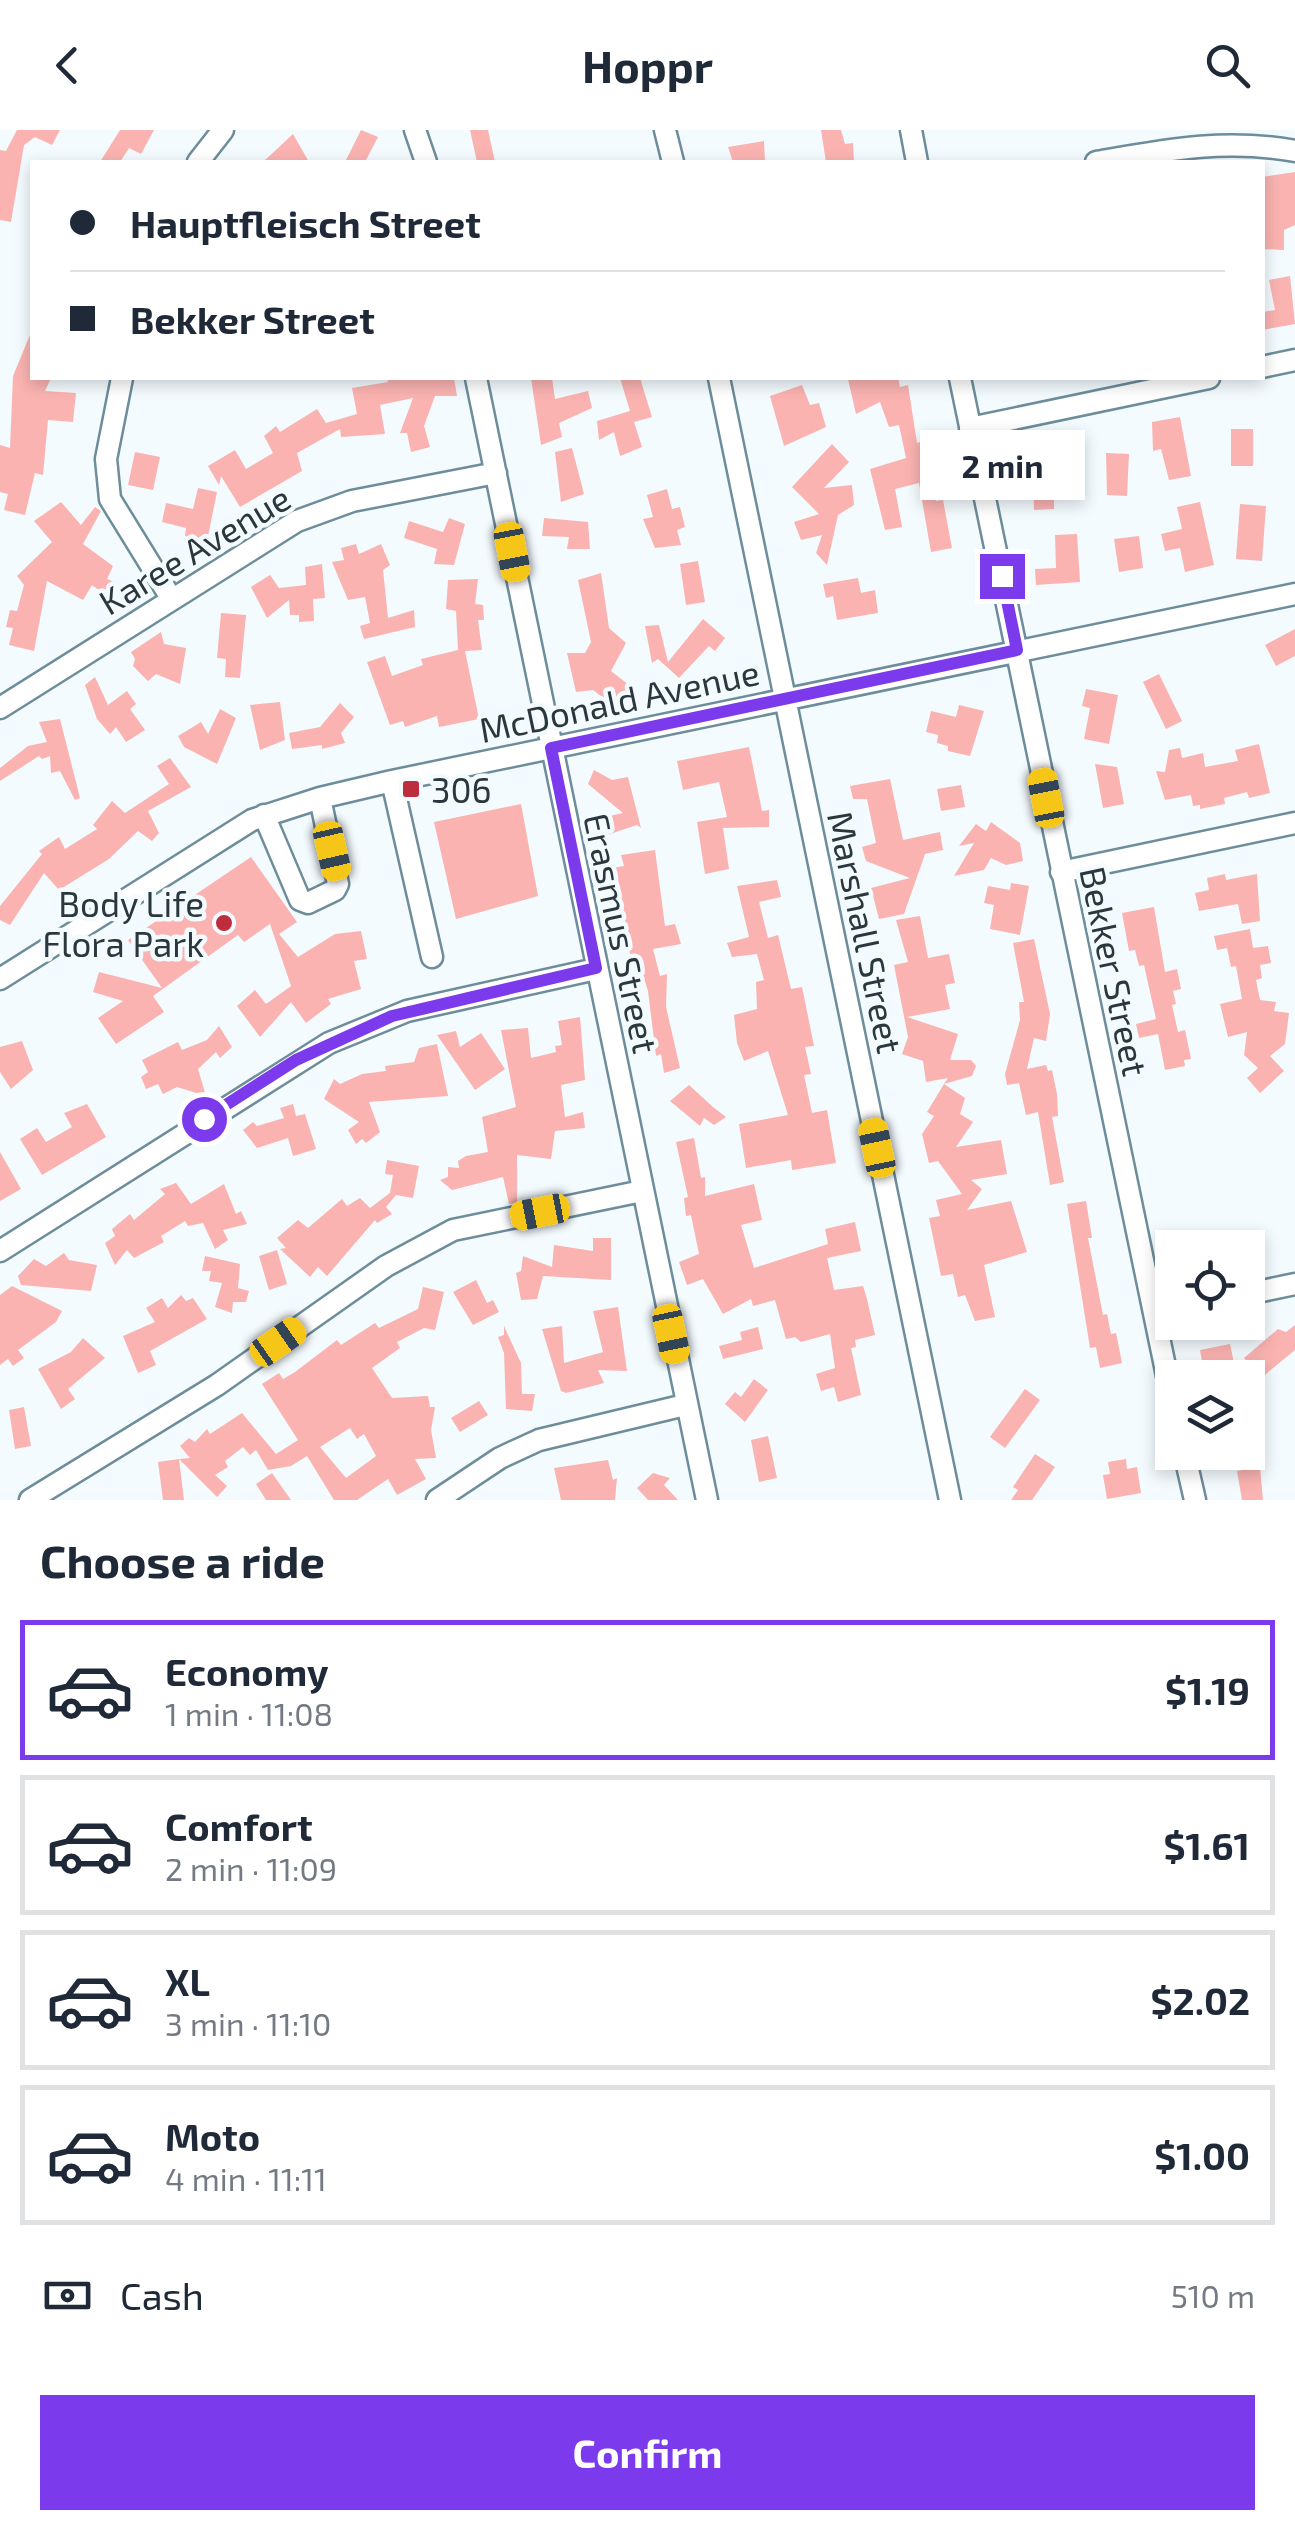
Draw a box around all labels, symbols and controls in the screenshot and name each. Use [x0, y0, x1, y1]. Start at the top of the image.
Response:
icon: back [40, 38, 95, 93]
text: Hoppr [582, 38, 713, 92]
icon: search [1200, 38, 1255, 93]
text: Hauptfleisch Street [130, 200, 481, 246]
text: Bekker Street [130, 296, 375, 342]
callout: 2 min [920, 431, 1084, 501]
text: 2 min [962, 446, 1043, 484]
street label: Karee Avenue [91, 476, 297, 622]
car [492, 520, 532, 584]
route end [980, 554, 1025, 599]
street label: McDonald Avenue [475, 650, 763, 750]
car [1026, 766, 1066, 830]
place label: 306 [431, 768, 492, 810]
marker: 306 [400, 778, 422, 800]
street label: Marshall Street [820, 807, 912, 1057]
street label: Erasmus Street [576, 809, 668, 1057]
car [311, 818, 353, 884]
street label: Bekker Street [1072, 863, 1158, 1079]
place label: Body Life Flora Park [42, 882, 204, 964]
marker: Body Life Flora Park [213, 912, 235, 934]
route start [182, 1097, 227, 1142]
car [856, 1116, 898, 1180]
car [508, 1192, 572, 1232]
map controls [1155, 1230, 1265, 1470]
button: locate [1155, 1230, 1265, 1340]
car [650, 1302, 692, 1366]
car [245, 1313, 311, 1371]
button: layers [1155, 1360, 1265, 1470]
text: Choose a ride [40, 1533, 325, 1587]
icon: car [45, 1645, 135, 1735]
text: Economy [165, 1648, 329, 1694]
text: $1.19 [1165, 1667, 1250, 1713]
text: 1 min · 11:08 [165, 1694, 333, 1732]
icon: car [45, 1800, 135, 1890]
text: Comfort [165, 1803, 313, 1849]
text: $1.61 [1163, 1822, 1250, 1868]
text: 2 min · 11:09 [165, 1849, 337, 1887]
icon: car [45, 1955, 135, 2045]
text: XL [165, 1958, 210, 2004]
text: $2.02 [1151, 1977, 1250, 2023]
text: 3 min · 11:10 [165, 2004, 331, 2042]
icon: car [45, 2110, 135, 2200]
text: Moto [165, 2113, 260, 2159]
text: $1.00 [1154, 2132, 1250, 2178]
text: 4 min · 11:11 [165, 2159, 327, 2197]
icon: cash [40, 2268, 95, 2323]
text: Cash [120, 2272, 204, 2318]
text: 510 m [1171, 2276, 1255, 2314]
button: Confirm [40, 2395, 1255, 2510]

